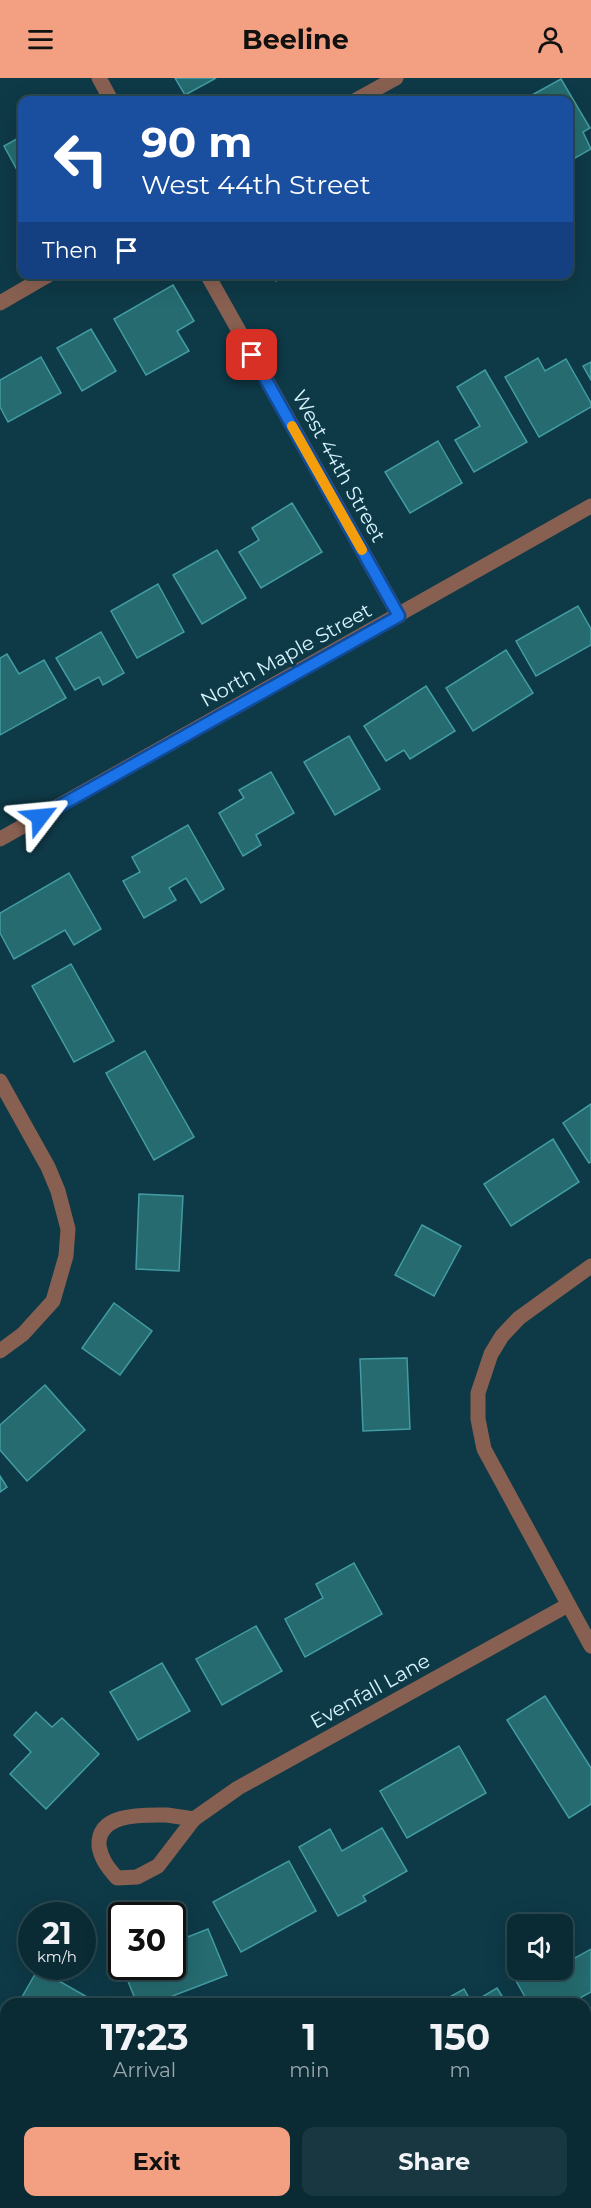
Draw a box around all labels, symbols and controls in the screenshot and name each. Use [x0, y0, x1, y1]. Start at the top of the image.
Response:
icon: menu [24, 23, 57, 56]
text: Beeline [242, 23, 349, 56]
icon: person [534, 23, 567, 56]
text: 90 m [141, 116, 252, 168]
icon: left [42, 120, 120, 198]
text: West 44th Street [141, 168, 371, 201]
icon: arrive [110, 234, 143, 267]
text: Then [42, 237, 98, 264]
pin [226, 329, 277, 380]
icon: arrive [235, 338, 268, 371]
street label: West 44th Street [287, 386, 391, 546]
street label: North Maple Street [196, 598, 376, 712]
position arrow [8, 785, 72, 849]
street label: Evenfall Lane [306, 1648, 434, 1734]
speed limit sign: 30 [108, 1902, 186, 1980]
map controls [507, 1914, 573, 1980]
button: sound [507, 1914, 573, 1980]
text: 21 [42, 1915, 72, 1952]
text: km/h [37, 1947, 77, 1966]
text: 17:23 [101, 2015, 189, 2059]
text: 1 [302, 2015, 316, 2059]
text: 150 [430, 2015, 490, 2059]
text: Arrival [113, 2058, 176, 2082]
text: min [289, 2058, 329, 2082]
text: m [450, 2058, 471, 2082]
button: Exit [24, 2127, 290, 2196]
button: Share [302, 2127, 567, 2196]

